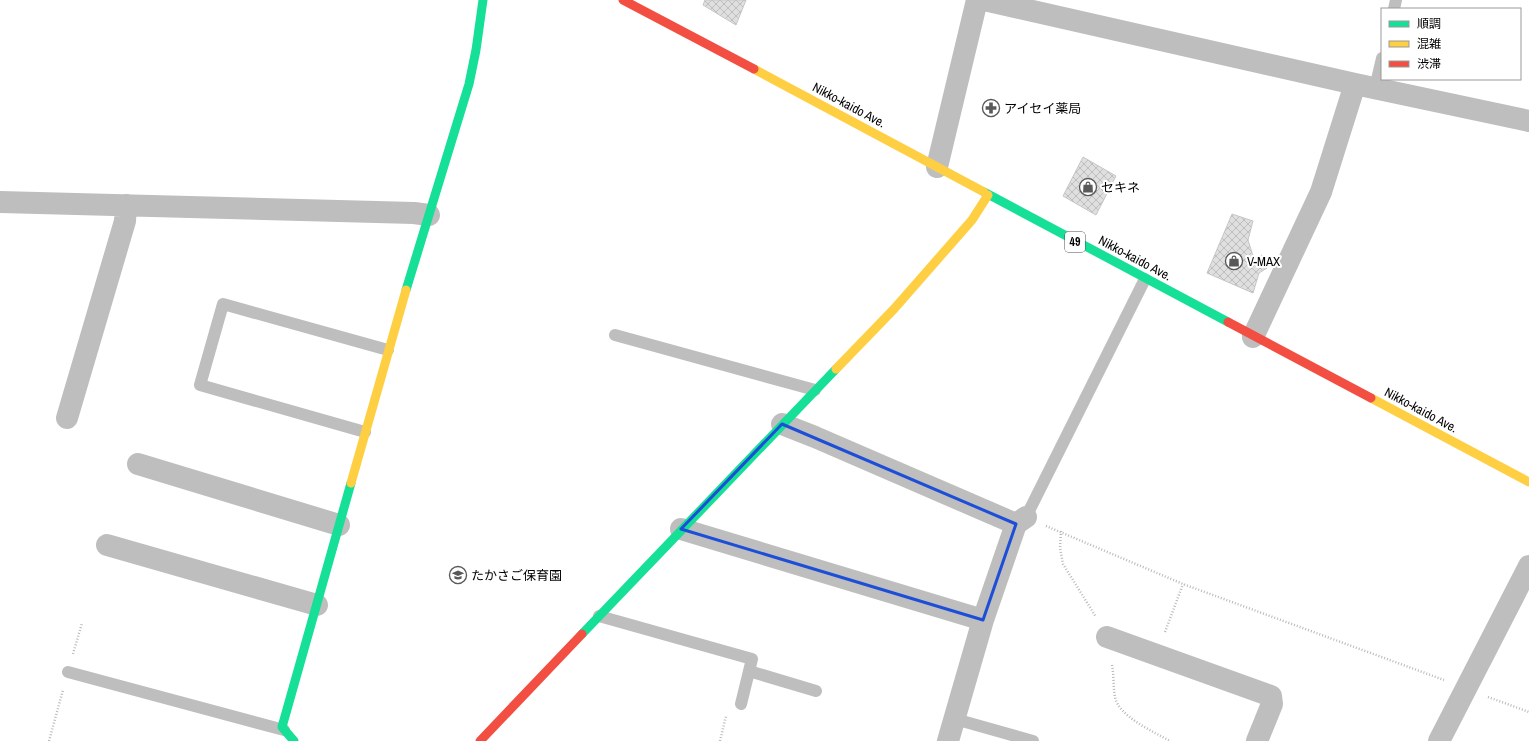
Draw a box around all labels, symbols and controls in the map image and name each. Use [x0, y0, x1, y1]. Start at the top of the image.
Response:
legend [1381, 8, 1521, 80]
text: 順調 [1417, 16, 1441, 32]
text: 混雑 [1417, 36, 1441, 52]
text: 渋滞 [1417, 56, 1441, 72]
street label: Nikko-kaido Ave. [810, 79, 889, 131]
pharmacy icon: アイセイ薬局 [981, 98, 1001, 118]
place label: アイセイ薬局 [1004, 100, 1081, 117]
shop icon: セキネ [1078, 177, 1098, 197]
place label: セキネ [1101, 179, 1140, 196]
road number: 49 [1065, 232, 1085, 252]
street label: Nikko-kaido Ave. [1096, 232, 1175, 284]
shop icon: V-MAX [1224, 251, 1244, 271]
place label: V-MAX [1247, 253, 1281, 270]
street label: Nikko-kaido Ave. [1382, 384, 1461, 436]
school or university icon: たかさご保育園 [448, 565, 468, 585]
place label: たかさご保育園 [471, 567, 562, 584]

